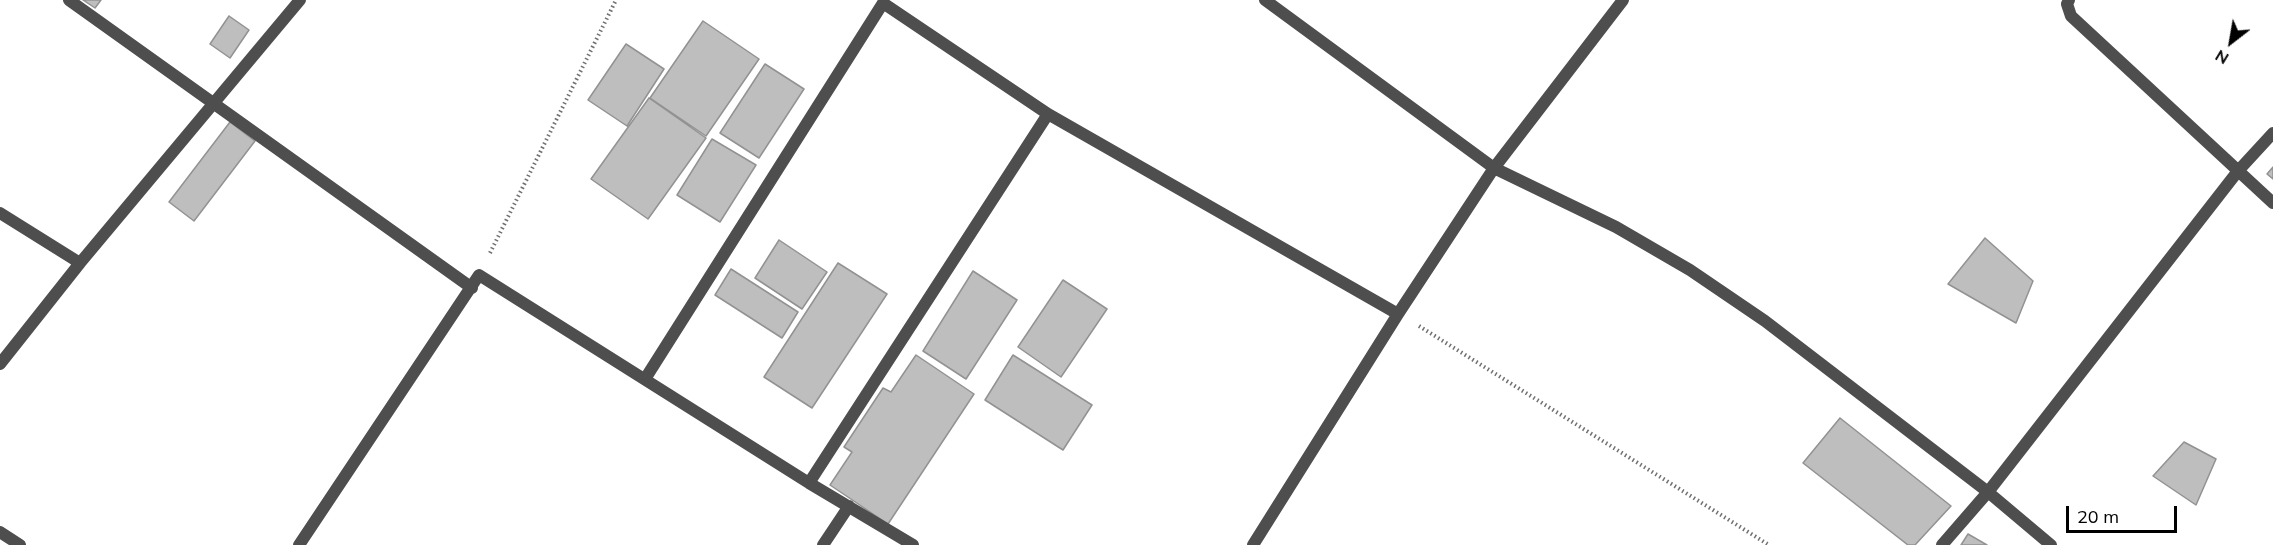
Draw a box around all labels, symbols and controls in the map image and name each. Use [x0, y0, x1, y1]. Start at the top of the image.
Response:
north arrow [2201, 12, 2261, 72]
text: N [2211, 46, 2232, 69]
scale bar [2069, 494, 2180, 532]
text: 20 m [2077, 505, 2119, 528]

